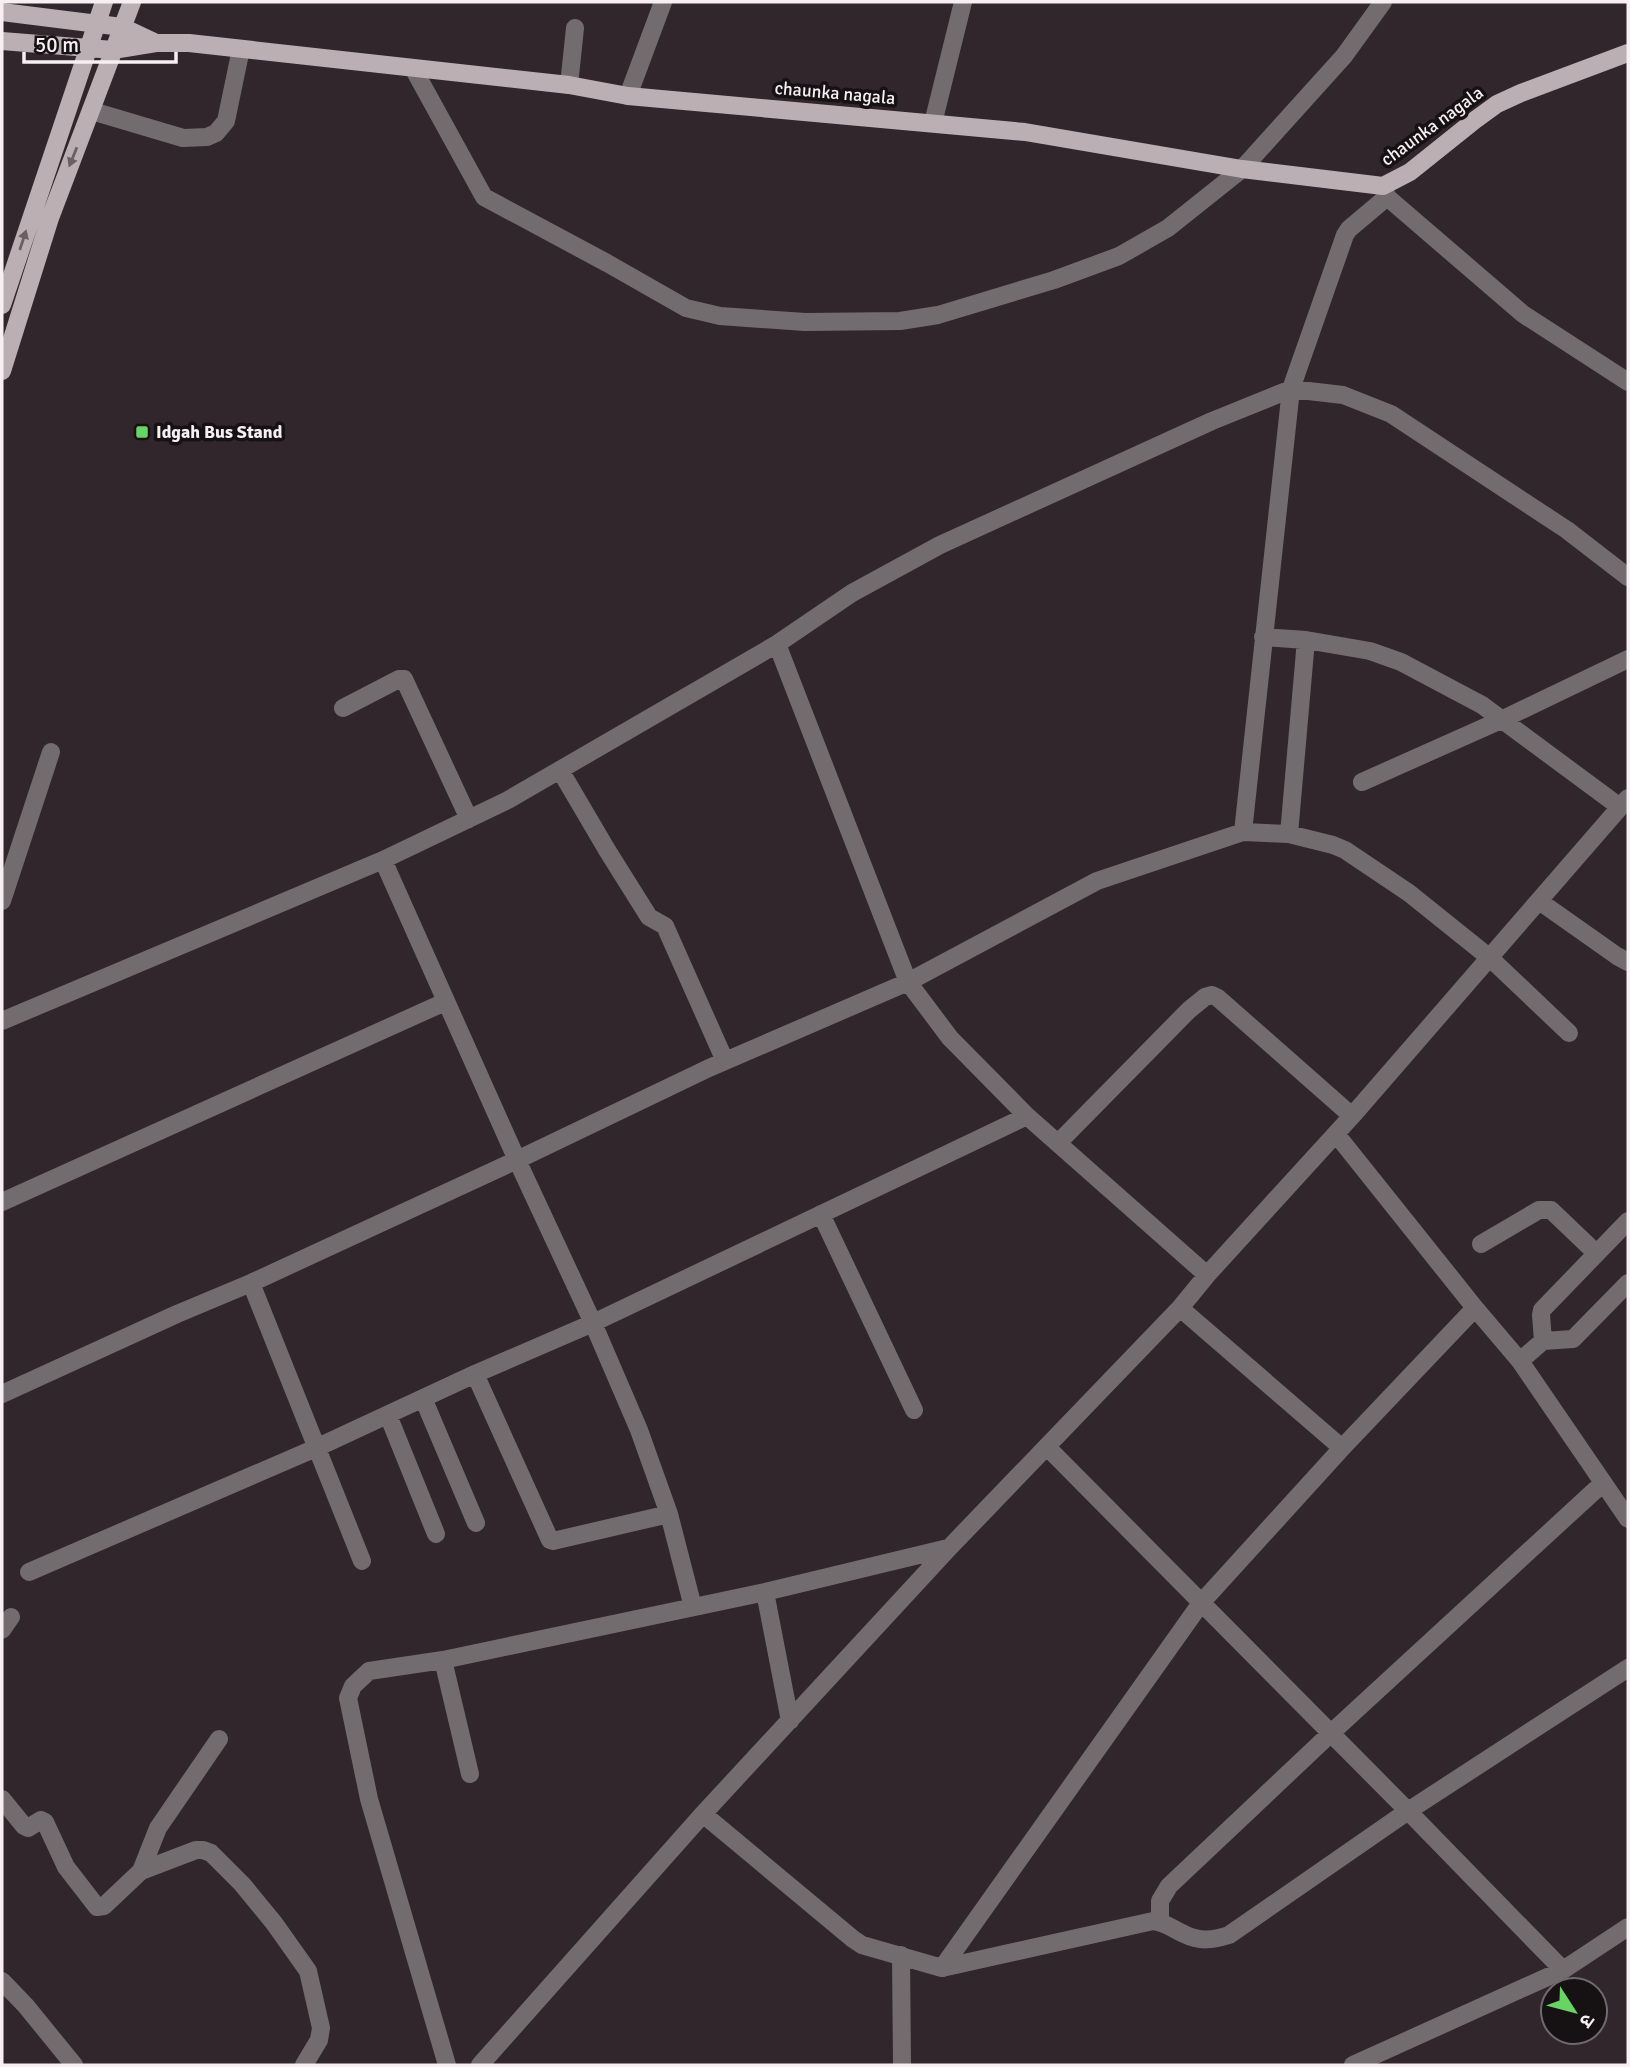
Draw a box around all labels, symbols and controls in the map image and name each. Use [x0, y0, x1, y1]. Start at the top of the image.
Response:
scale bar [24, 21, 177, 65]
text: 50 m [35, 32, 79, 58]
street label: chaunka nagala [774, 77, 896, 109]
street label: chaunka nagala [1377, 81, 1487, 171]
one-way arrow [68, 147, 79, 168]
one-way arrow [18, 229, 29, 250]
place label: Idgah Bus Stand [156, 421, 283, 443]
marker: Idgah Bus Stand [134, 424, 150, 440]
north arrow [1539, 1976, 1609, 2046]
text: उ [1573, 2009, 1600, 2033]

